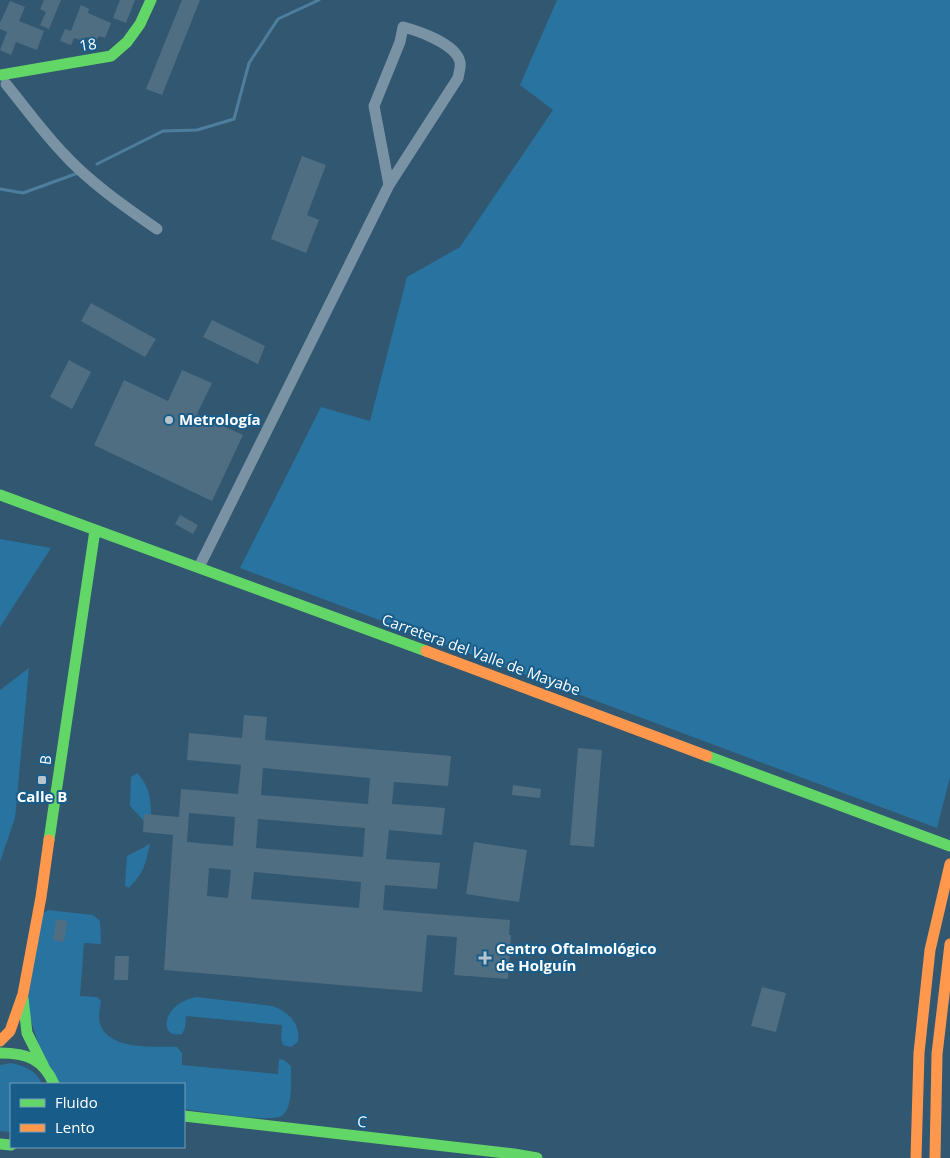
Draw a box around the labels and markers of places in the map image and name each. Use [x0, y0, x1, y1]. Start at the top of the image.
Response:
place label: Metrología [179, 409, 261, 429]
marker: Metrología [163, 414, 175, 426]
marker: Calle B [36, 774, 48, 786]
place label: Calle B [17, 786, 67, 806]
place label: Centro Oftalmológico de Holguín [496, 938, 657, 975]
marker: Centro Oftalmológico de Holguín [478, 951, 492, 965]

